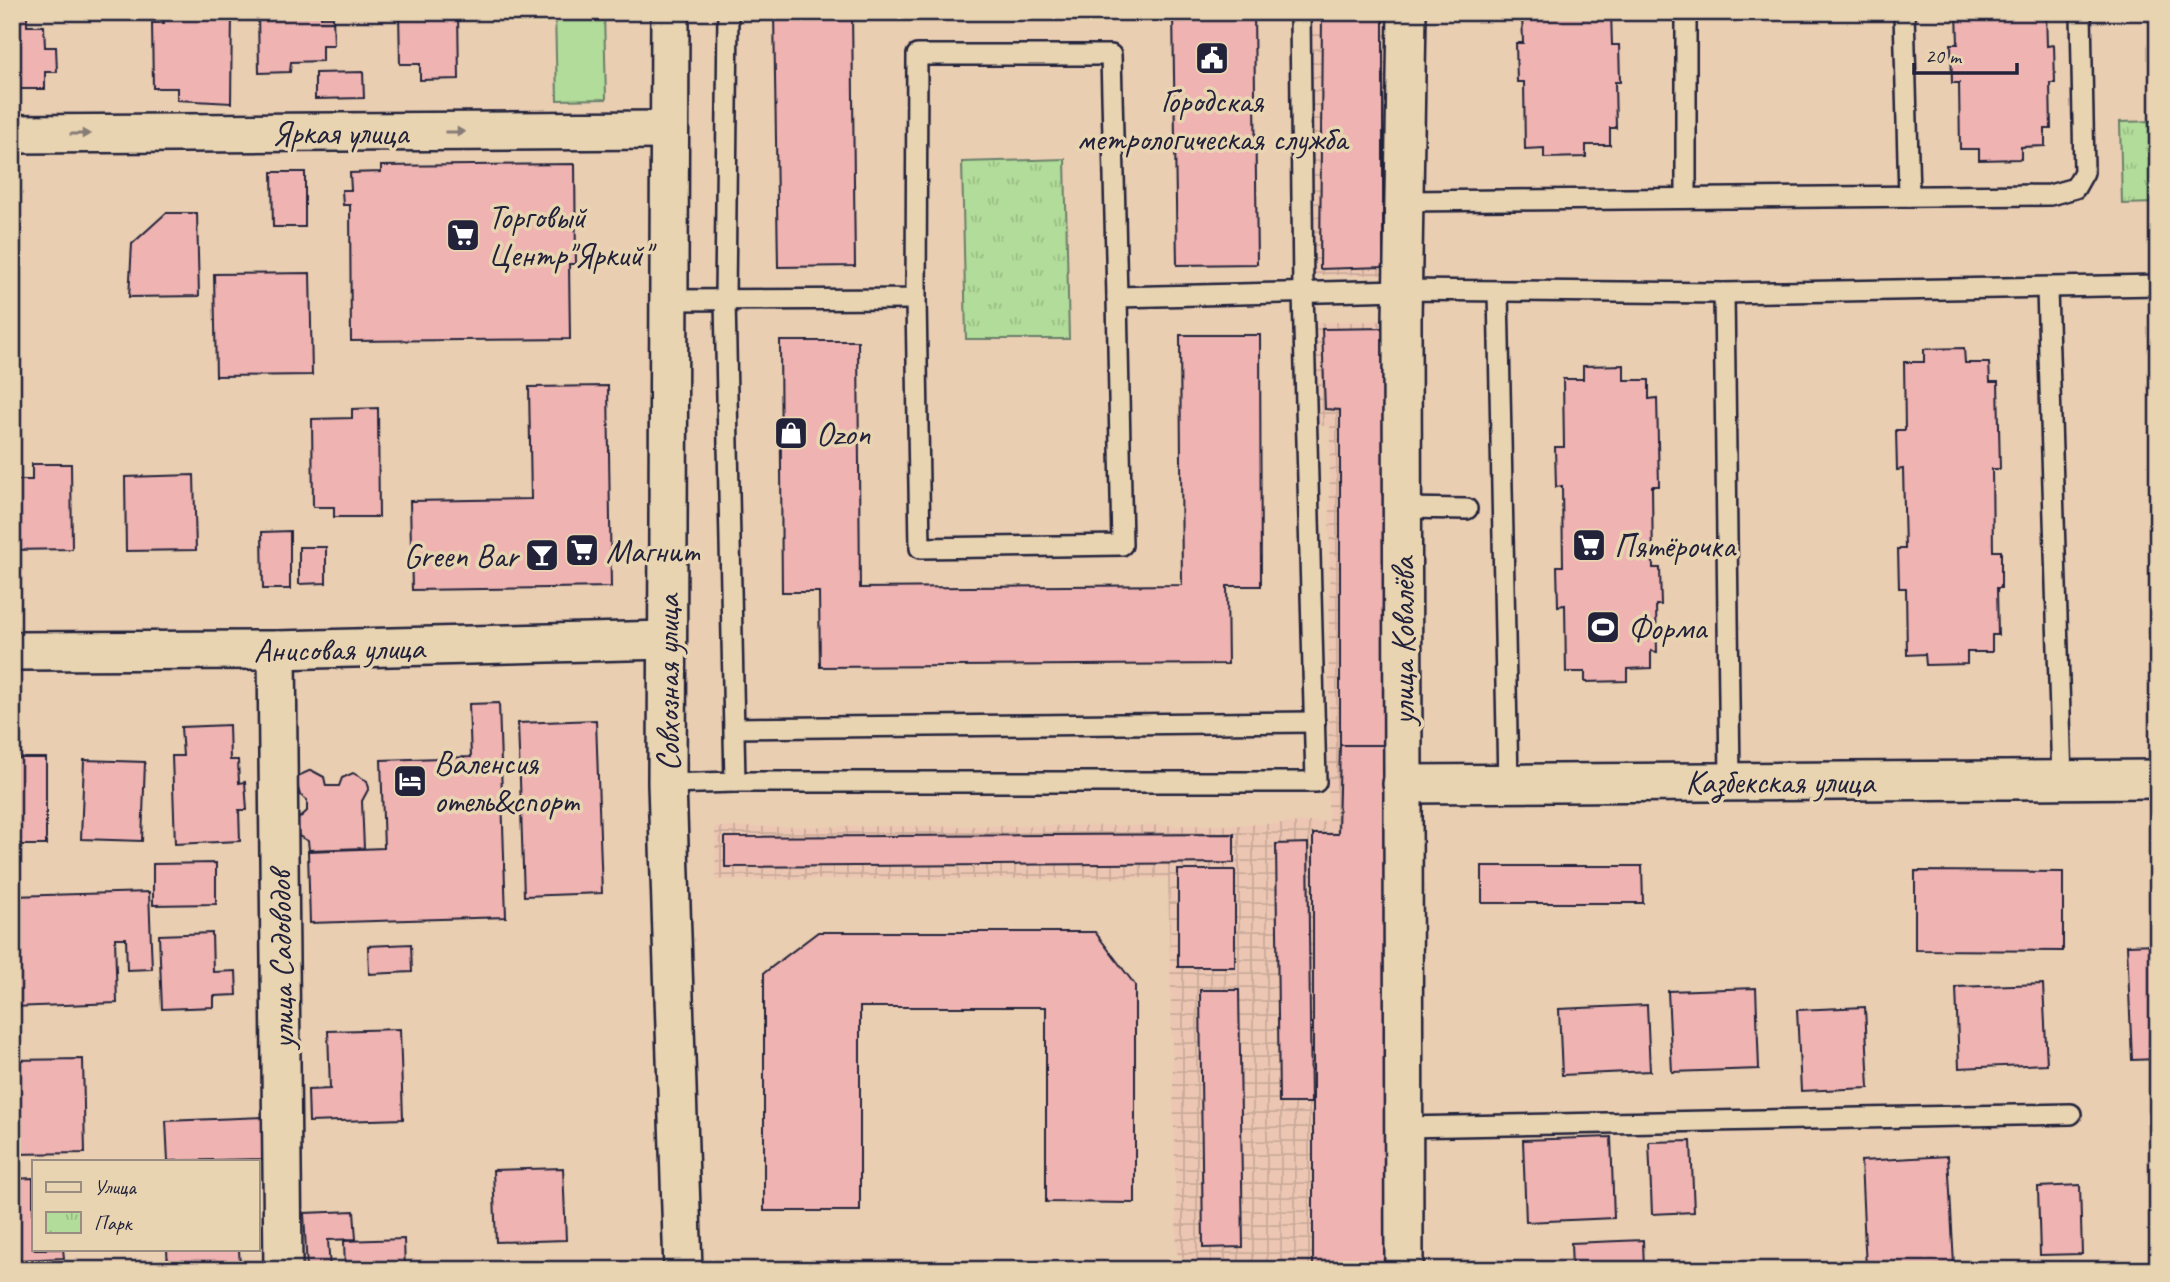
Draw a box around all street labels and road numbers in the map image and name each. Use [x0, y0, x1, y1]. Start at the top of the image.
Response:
street label: Яркая улица [272, 112, 410, 154]
street label: улица Ковалёва [1382, 554, 1424, 727]
street label: Совхозная улица [647, 592, 689, 771]
street label: Анисовая улица [253, 626, 427, 671]
street label: Казбекская улица [1685, 761, 1877, 803]
street label: улица Садоводов [258, 865, 304, 1051]

